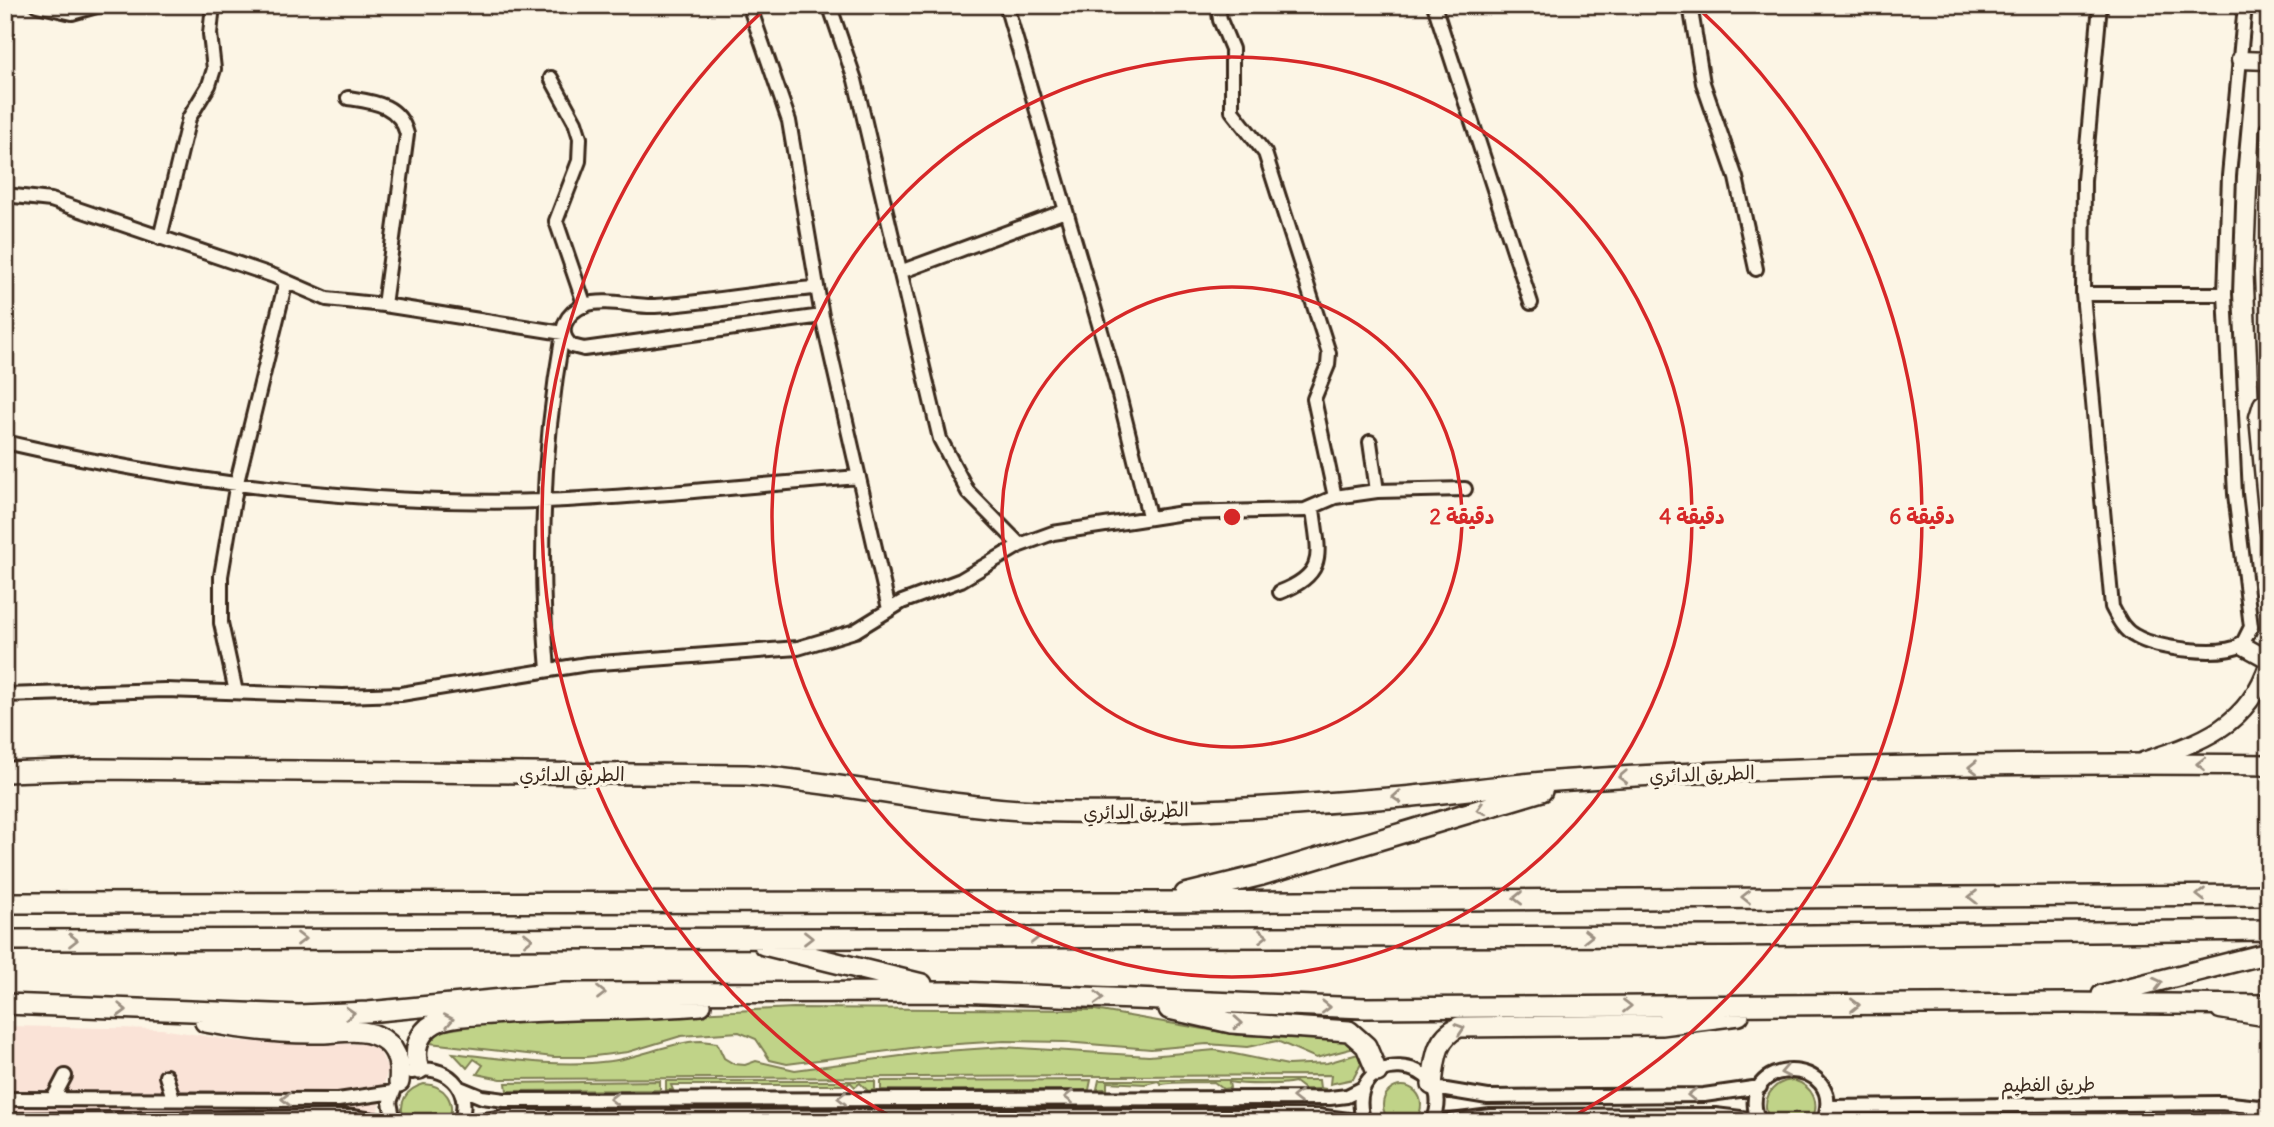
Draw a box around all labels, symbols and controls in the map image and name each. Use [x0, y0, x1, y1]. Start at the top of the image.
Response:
text: 2 دقيقة [1430, 503, 1494, 530]
text: 4 دقيقة [1659, 503, 1725, 530]
text: 6 دقيقة [1889, 503, 1955, 530]
centre of rings [1220, 505, 1244, 529]
one-way arrow [2195, 757, 2206, 772]
one-way arrow [1967, 759, 1978, 774]
street label: الطريق الدائري [1649, 760, 1755, 791]
street label: الطريق الدائري [519, 762, 625, 789]
one-way arrow [1617, 770, 1628, 785]
one-way arrow [1391, 789, 1402, 804]
street label: الطريق الدائري [1083, 797, 1189, 828]
one-way arrow [1476, 801, 1488, 816]
one-way arrow [2195, 888, 2206, 903]
one-way arrow [1740, 889, 1750, 905]
one-way arrow [1967, 889, 1978, 905]
one-way arrow [1512, 890, 1523, 906]
one-way arrow [1258, 928, 1268, 944]
one-way arrow [1583, 928, 1594, 944]
one-way arrow [1030, 929, 1041, 945]
one-way arrow [803, 930, 813, 946]
one-way arrow [296, 931, 307, 947]
one-way arrow [524, 931, 534, 947]
one-way arrow [69, 932, 79, 948]
one-way arrow [2152, 977, 2164, 991]
one-way arrow [596, 985, 606, 1001]
one-way arrow [1094, 990, 1105, 1005]
one-way arrow [1849, 997, 1860, 1012]
one-way arrow [1622, 998, 1633, 1014]
one-way arrow [1321, 999, 1332, 1015]
one-way arrow [117, 1002, 128, 1017]
one-way arrow [344, 1006, 355, 1021]
one-way arrow [443, 1013, 455, 1028]
one-way arrow [1233, 1015, 1244, 1030]
one-way arrow [1453, 1023, 1466, 1037]
one-way arrow [1779, 1064, 1791, 1079]
street label: طريق الفطيم [2000, 1071, 2096, 1100]
one-way arrow [1686, 1087, 1697, 1103]
one-way arrow [1064, 1089, 1074, 1105]
one-way arrow [1291, 1089, 1302, 1105]
one-way arrow [836, 1090, 847, 1106]
one-way arrow [280, 1091, 290, 1107]
one-way arrow [609, 1091, 619, 1107]

